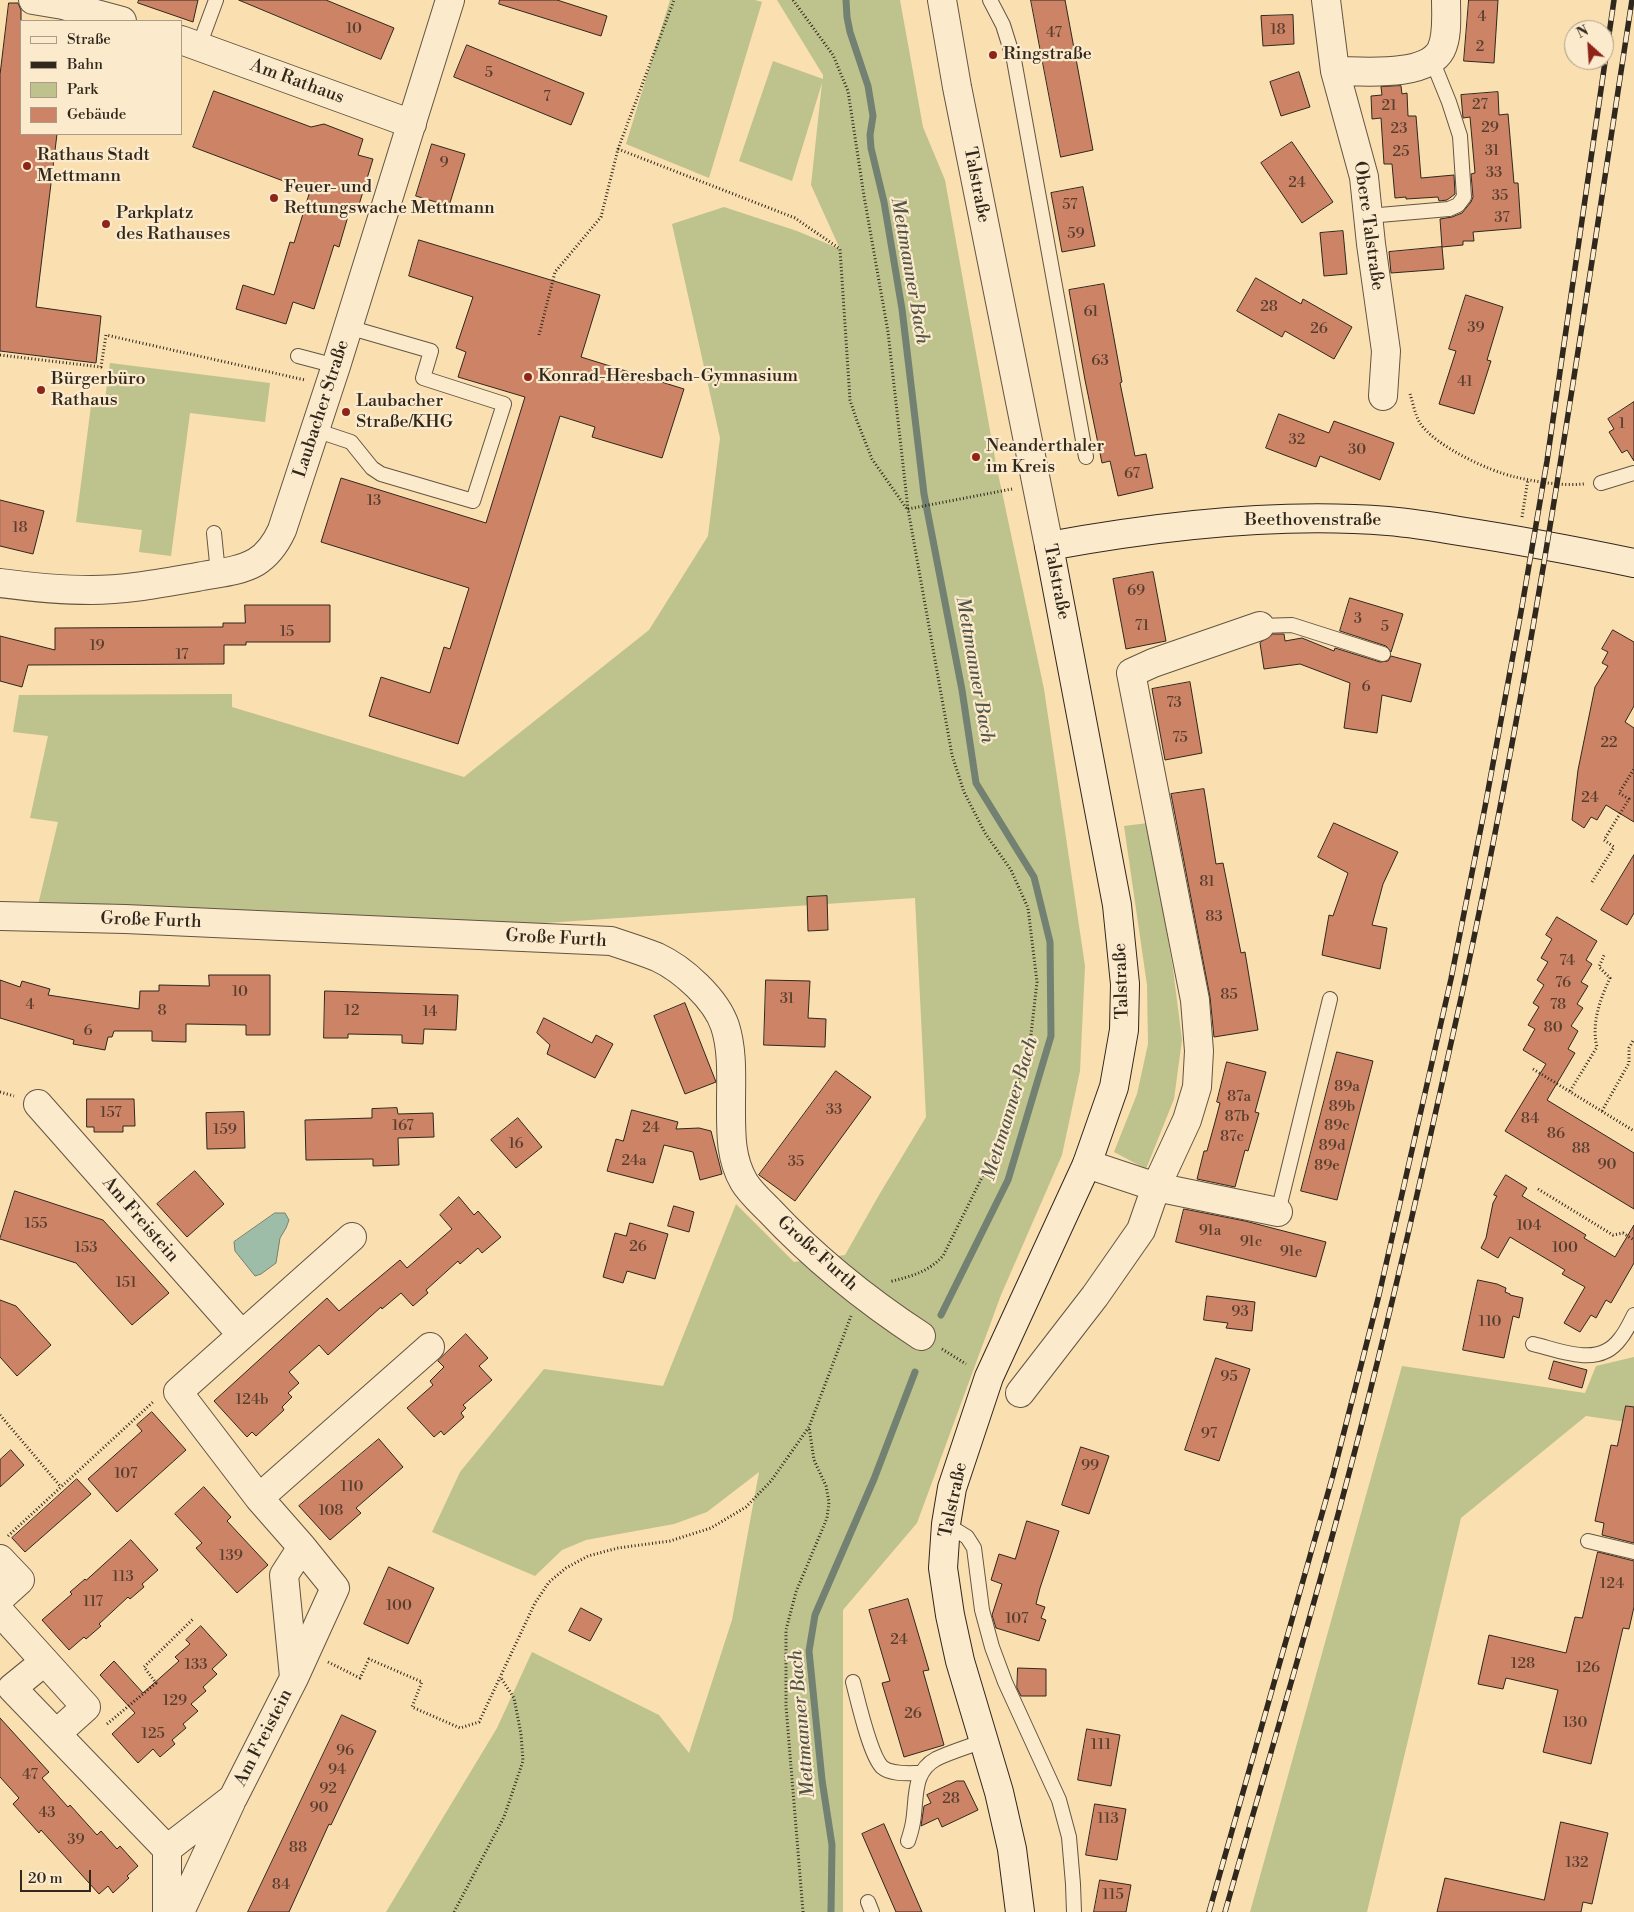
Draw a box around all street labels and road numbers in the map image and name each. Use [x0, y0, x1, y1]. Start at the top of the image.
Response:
street label: Am Rathaus [247, 55, 347, 109]
street label: Talstraße [958, 145, 994, 225]
street label: Obere Talstraße [1348, 160, 1388, 292]
street label: Laubacher Straße [290, 337, 354, 481]
street label: Beethovenstraße [1245, 510, 1381, 532]
street label: Talstraße [1038, 542, 1074, 622]
street label: Große Furth [100, 908, 202, 934]
street label: Große Furth [505, 926, 607, 952]
street label: Talstraße [1110, 942, 1134, 1020]
street label: Am Freistein [97, 1173, 183, 1267]
street label: Große Furth [772, 1212, 862, 1296]
street label: Talstraße [935, 1460, 973, 1540]
street label: Am Freistein [230, 1686, 298, 1790]

